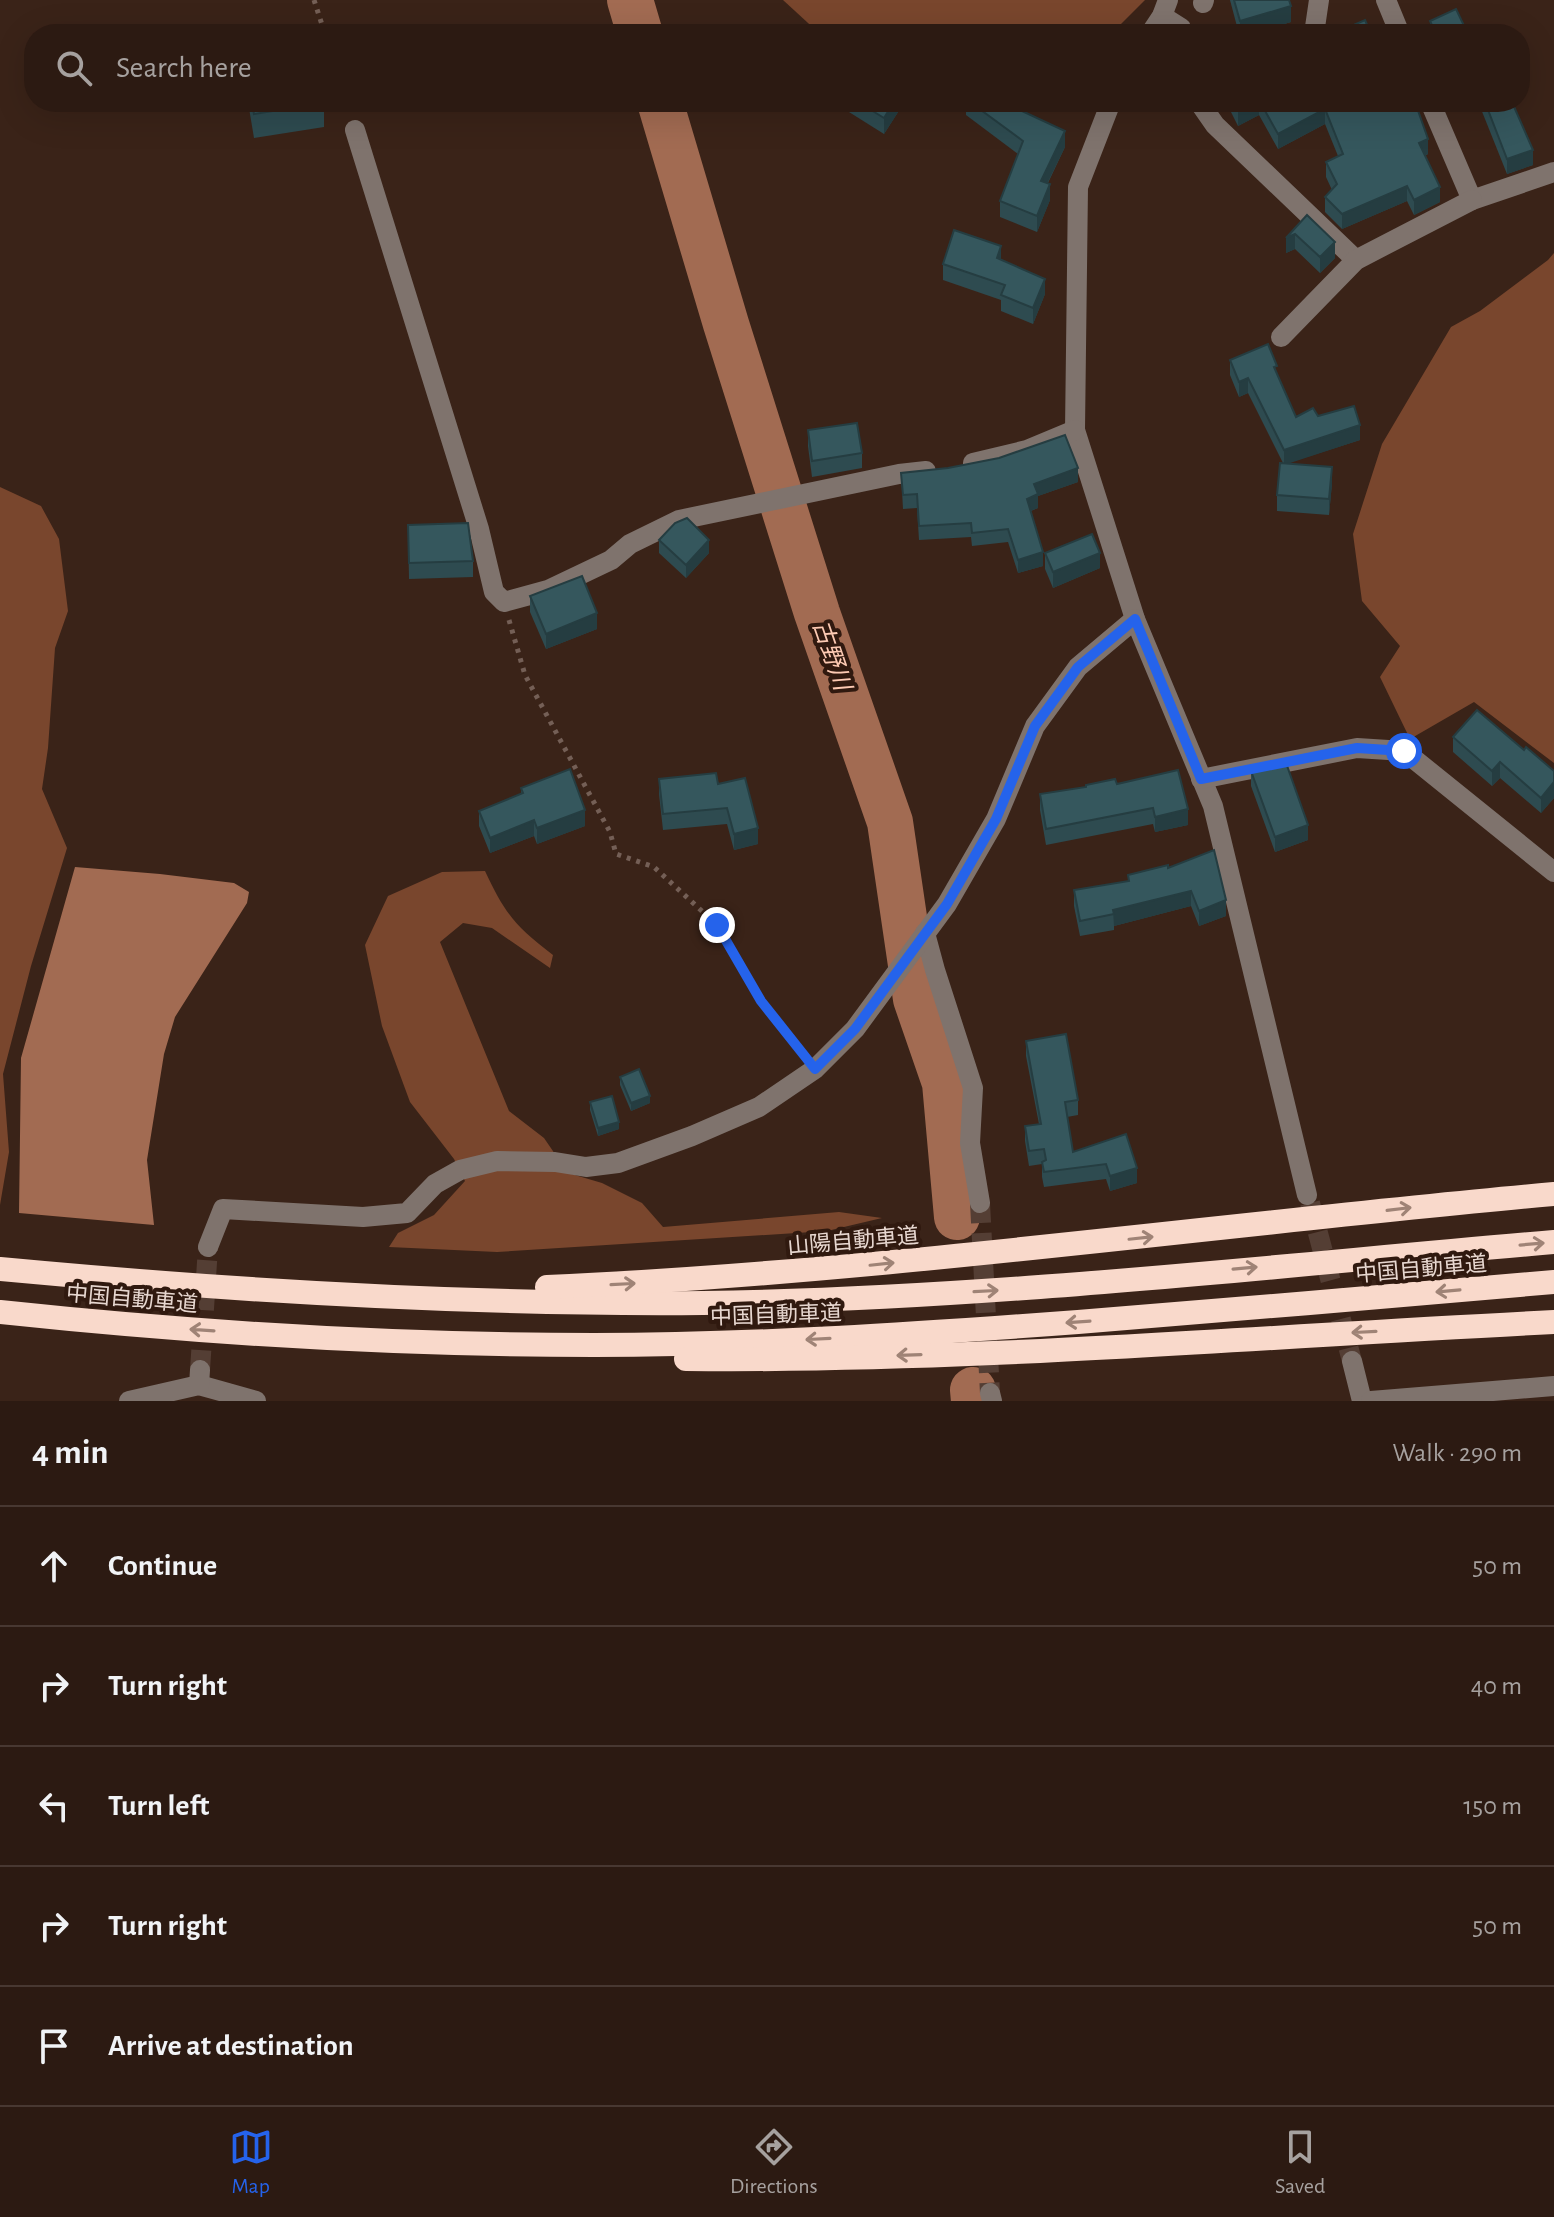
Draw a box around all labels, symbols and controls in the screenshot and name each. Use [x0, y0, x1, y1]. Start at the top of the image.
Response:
search box [24, 24, 1530, 112]
icon: search [52, 46, 96, 90]
text: Search here [116, 53, 252, 83]
water label: 古野川 [808, 617, 857, 696]
route start [1386, 733, 1422, 769]
route end [699, 907, 735, 943]
one-way arrow [1386, 1201, 1411, 1216]
street label: 山陽自動車道 [786, 1223, 920, 1258]
one-way arrow [1127, 1230, 1154, 1245]
one-way arrow [1518, 1236, 1545, 1251]
street label: 中国自動車道 [1354, 1251, 1488, 1286]
one-way arrow [868, 1257, 895, 1272]
one-way arrow [1231, 1260, 1258, 1275]
one-way arrow [609, 1276, 636, 1291]
street label: 中国自動車道 [65, 1281, 199, 1316]
one-way arrow [972, 1283, 999, 1298]
one-way arrow [1435, 1284, 1462, 1299]
street label: 中国自動車道 [710, 1301, 842, 1328]
one-way arrow [1065, 1315, 1092, 1330]
one-way arrow [189, 1322, 216, 1337]
one-way arrow [1351, 1324, 1378, 1339]
one-way arrow [805, 1331, 832, 1346]
one-way arrow [896, 1348, 923, 1363]
text: 4 min [32, 1436, 109, 1470]
text: Walk · 290 m [1392, 1440, 1522, 1466]
icon: ahead [32, 1544, 76, 1588]
text: Continue [108, 1551, 217, 1581]
text: 50 m [1472, 1553, 1522, 1579]
icon: right [32, 1664, 76, 1708]
text: Turn right [108, 1671, 227, 1701]
text: 40 m [1471, 1673, 1522, 1699]
icon: left [32, 1784, 76, 1828]
text: Turn left [108, 1791, 209, 1821]
text: 150 m [1463, 1793, 1522, 1819]
icon: right [32, 1904, 76, 1948]
text: Turn right [108, 1911, 227, 1941]
text: 50 m [1472, 1913, 1522, 1939]
icon: arrive [32, 2024, 76, 2068]
text: Arrive at destination [108, 2031, 354, 2061]
tab: Map [229, 2125, 273, 2199]
tab: Directions [730, 2125, 818, 2199]
tab: Saved [1275, 2125, 1325, 2199]

